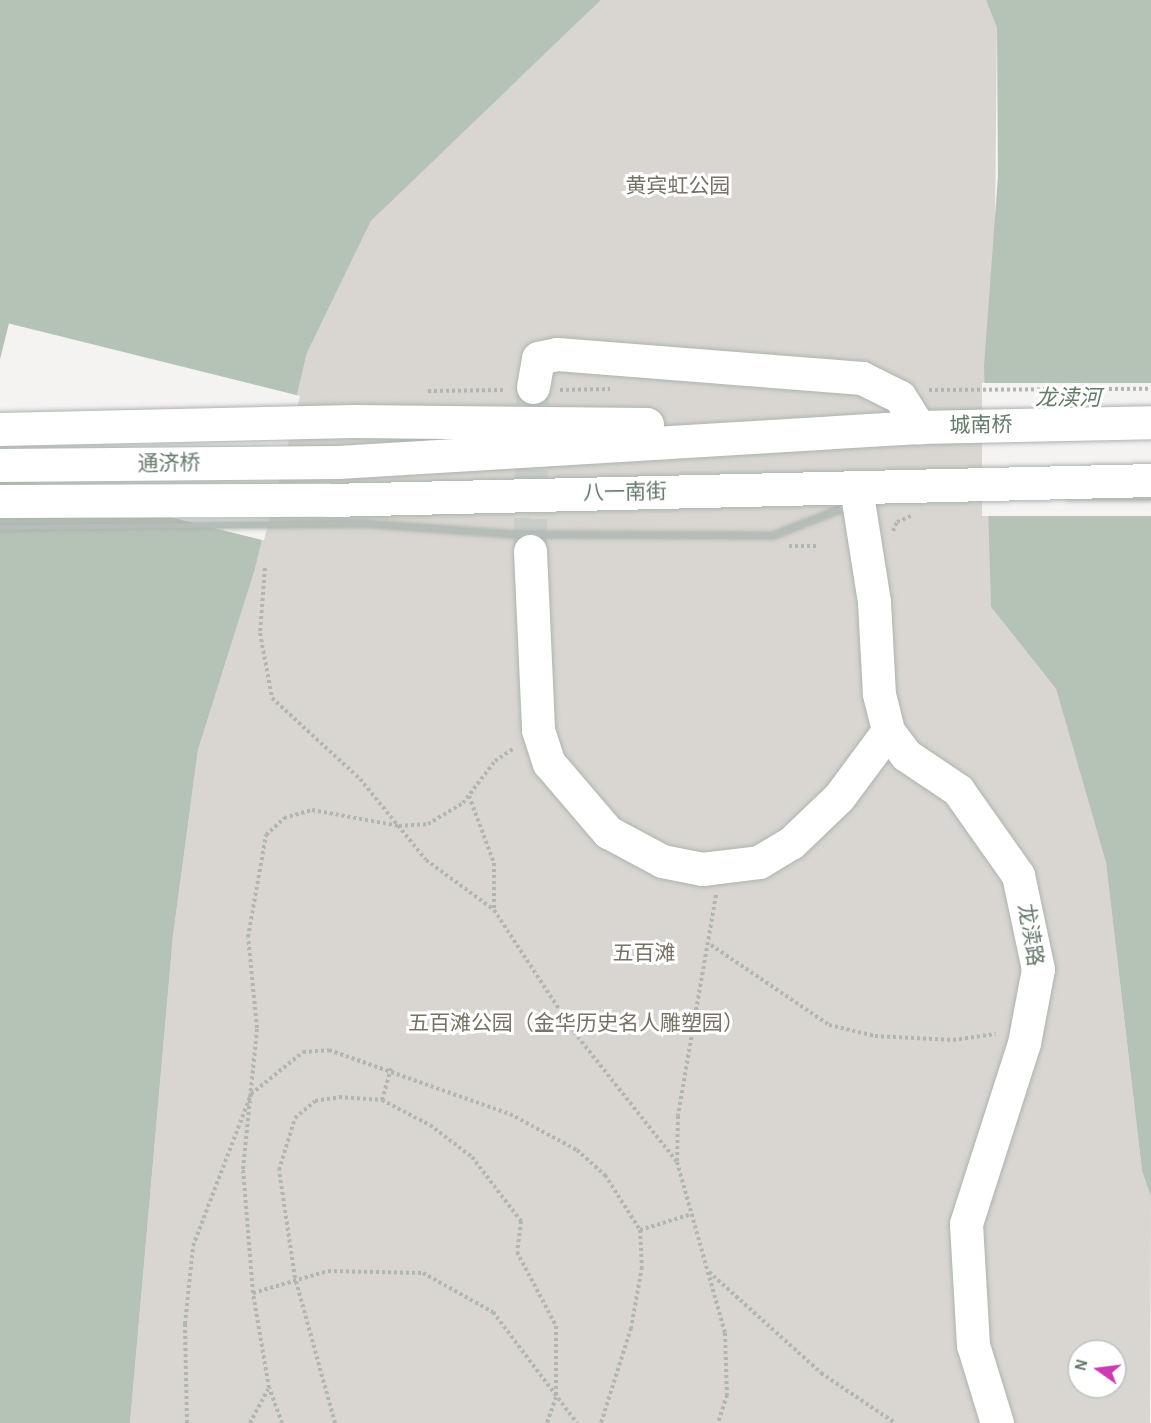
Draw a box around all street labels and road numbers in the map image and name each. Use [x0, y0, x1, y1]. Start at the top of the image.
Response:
street label: 城南桥 [949, 413, 1013, 439]
street label: 通济桥 [137, 451, 201, 477]
street label: 八一南街 [583, 480, 667, 506]
street label: 龙渎路 [1013, 902, 1047, 968]

